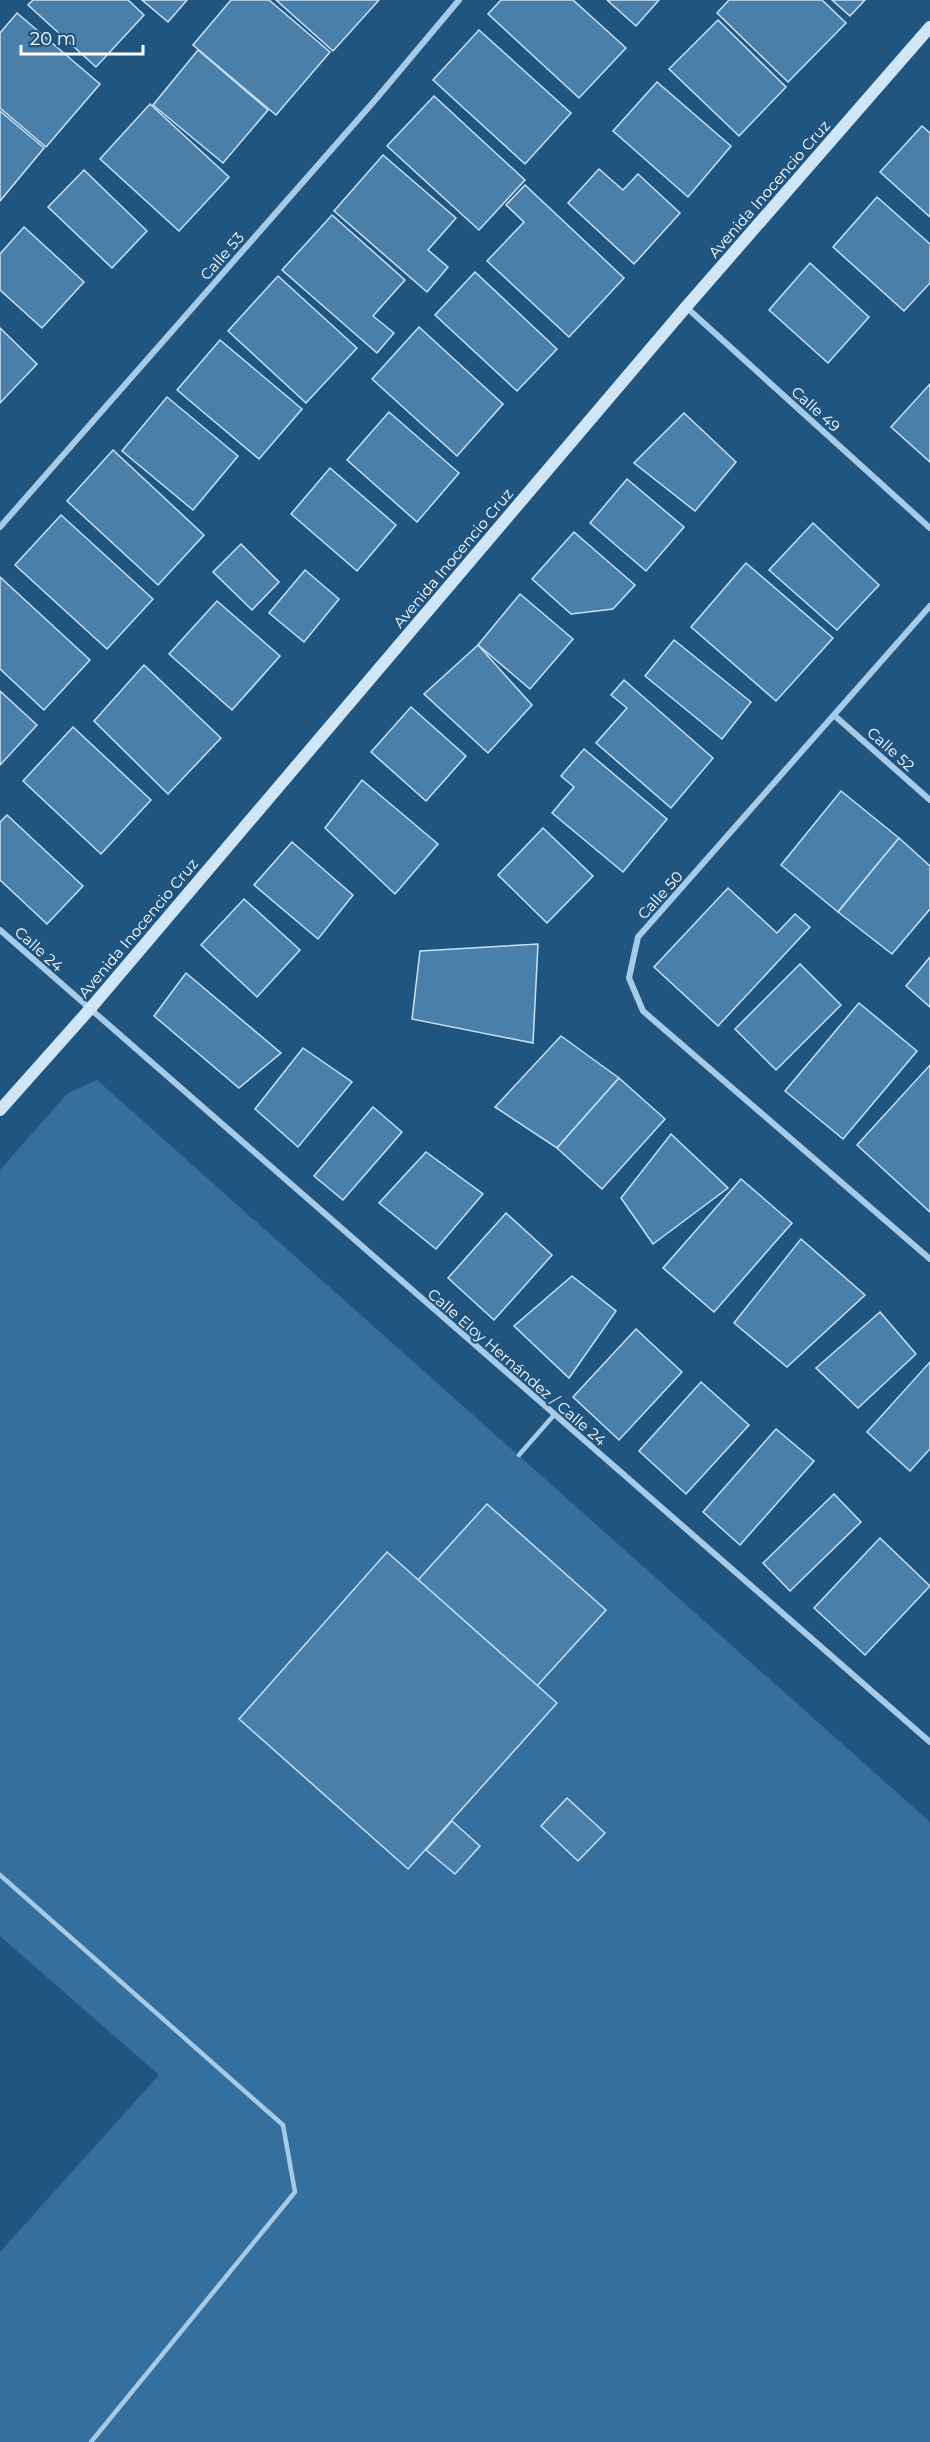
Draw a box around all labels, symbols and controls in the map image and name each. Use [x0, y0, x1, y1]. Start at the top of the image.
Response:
scale bar [21, 18, 142, 56]
text: 20 m [30, 28, 76, 50]
street label: Avenida Inocencio Cruz [704, 116, 834, 262]
street label: Calle 53 [196, 228, 248, 284]
street label: Calle 49 [788, 382, 844, 436]
street label: Avenida Inocencio Cruz [389, 484, 517, 632]
street label: Calle 52 [863, 723, 919, 775]
street label: Avenida Inocencio Cruz [74, 854, 202, 1002]
street label: Calle 50 [633, 867, 687, 923]
street label: Calle 24 [11, 922, 67, 976]
street label: Calle Eloy Hernández / Calle 24 [424, 1284, 610, 1450]

